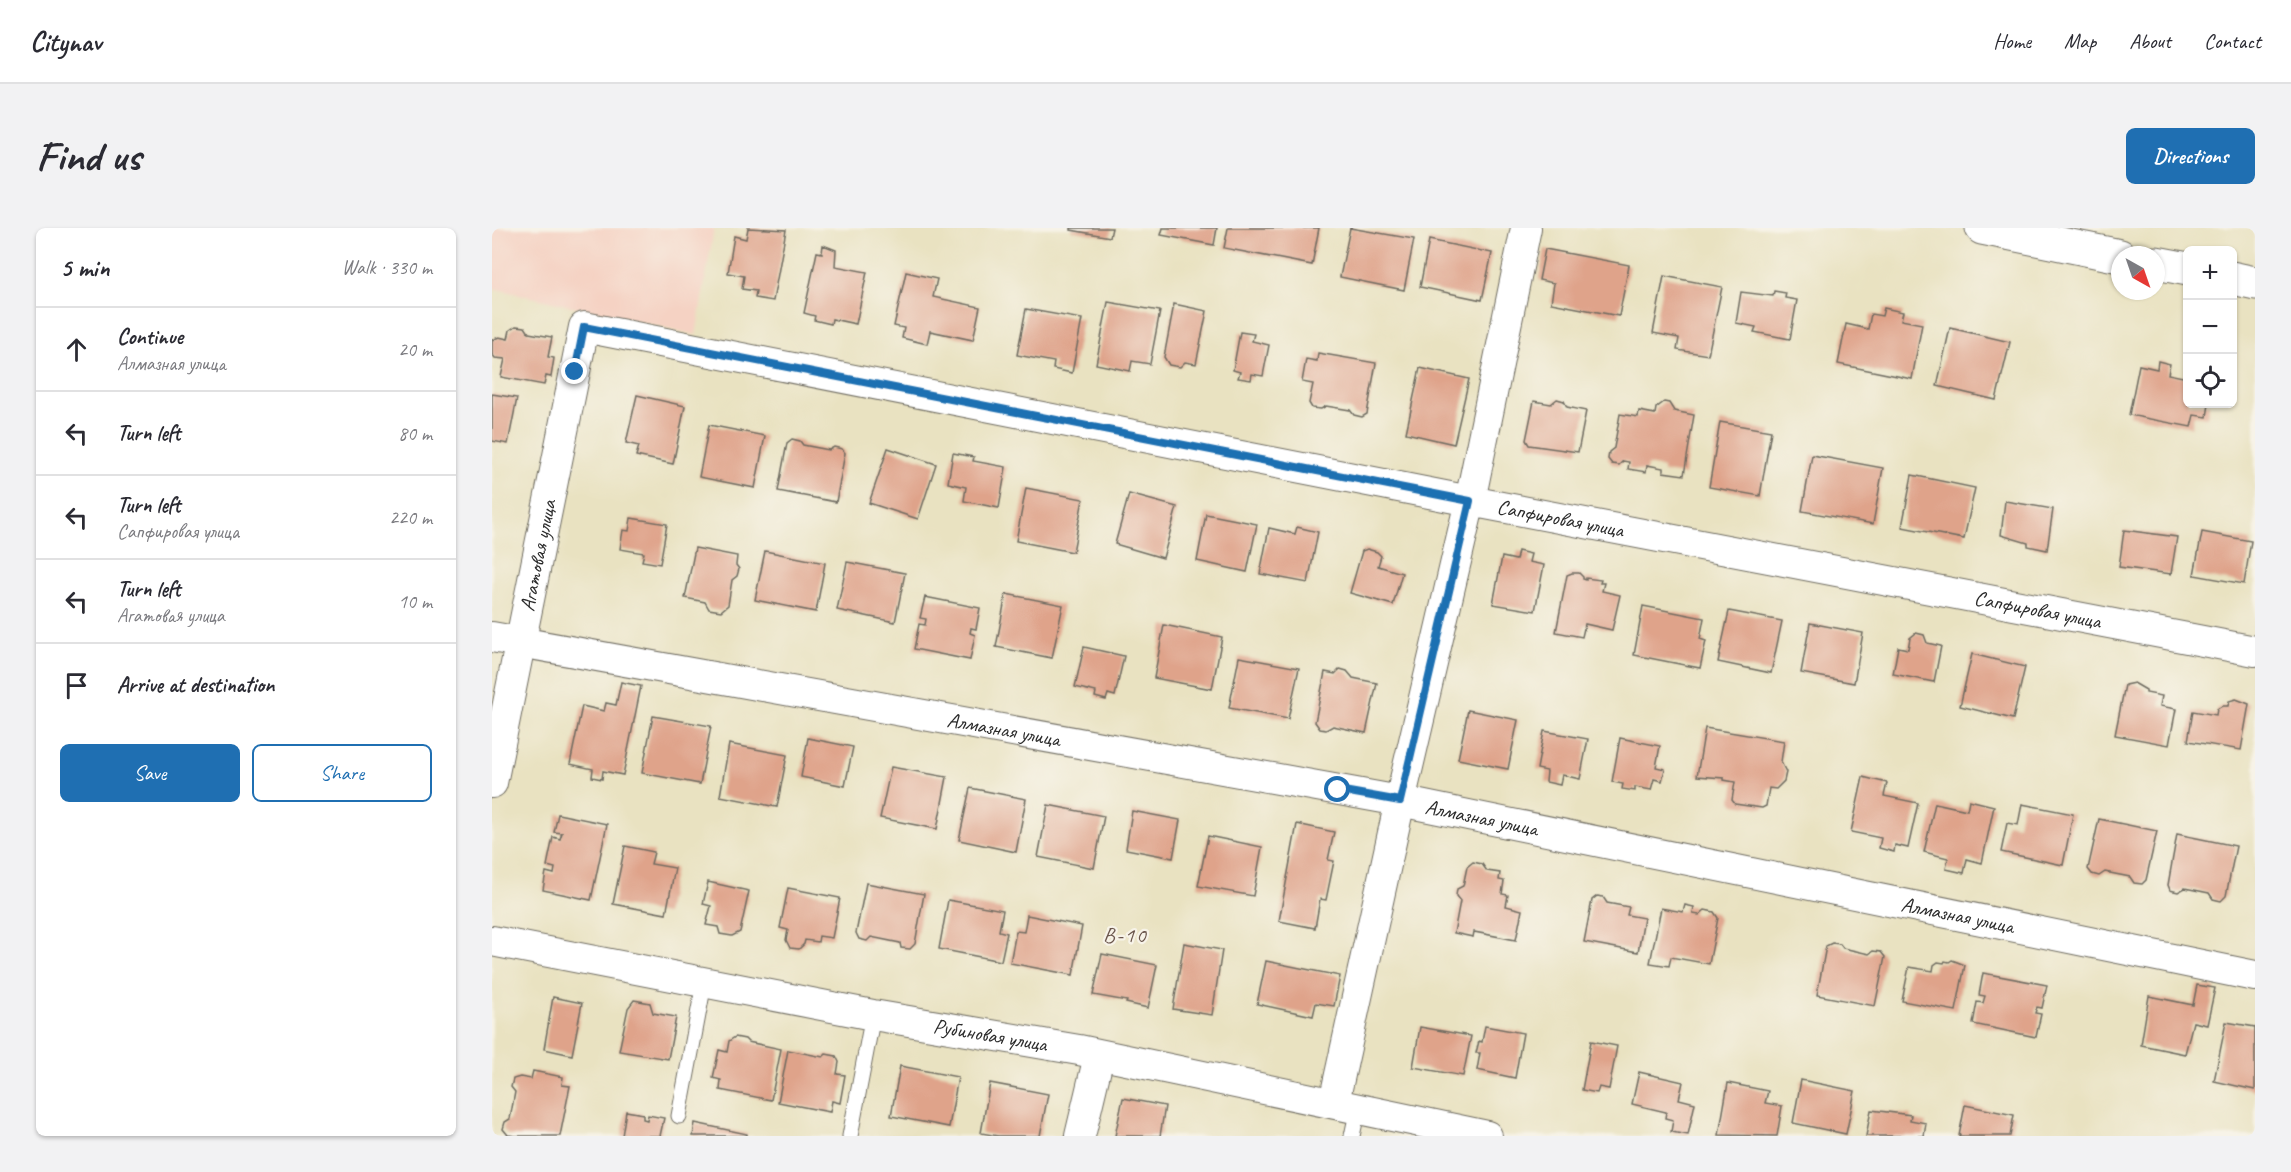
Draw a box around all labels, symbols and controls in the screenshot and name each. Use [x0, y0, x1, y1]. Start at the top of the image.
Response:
text: Citynav [30, 24, 101, 59]
text: Home [1993, 28, 2031, 54]
text: Map [2064, 28, 2096, 54]
text: About [2129, 28, 2171, 54]
text: Contact [2204, 28, 2261, 54]
button: Directions [2126, 128, 2255, 184]
text: Find us [36, 130, 141, 183]
north arrow [2111, 246, 2165, 300]
map controls [2183, 246, 2237, 408]
button: + [2183, 246, 2237, 300]
text: 5 min [60, 251, 109, 284]
text: Walk · 330 m [342, 255, 432, 280]
button: − [2183, 300, 2237, 354]
text: Continue [117, 323, 183, 351]
icon: ahead [60, 333, 93, 366]
text: 20 m [398, 337, 432, 362]
text: Алмазная улица [117, 351, 226, 376]
button: locate [2183, 354, 2237, 408]
route end [561, 358, 587, 384]
icon: left [60, 417, 93, 450]
text: Turn left [117, 419, 181, 447]
text: 80 m [398, 421, 432, 446]
text: Turn left [117, 491, 181, 519]
street label: Сапфировая улица [1495, 493, 1627, 543]
street label: Агатовая улица [514, 496, 562, 614]
icon: left [60, 501, 93, 534]
text: 220 m [389, 505, 432, 530]
text: Сапфировая улица [117, 519, 239, 544]
text: Turn left [117, 575, 181, 603]
icon: left [60, 585, 93, 618]
street label: Сапфировая улица [1972, 585, 2105, 635]
text: 10 m [398, 589, 432, 614]
text: Агатовая улица [117, 603, 224, 628]
icon: arrive [60, 669, 93, 702]
text: Arrive at destination [117, 671, 274, 699]
street label: Алмазная улица [945, 706, 1065, 753]
button: Save [60, 744, 240, 802]
button: Share [252, 744, 432, 802]
route start [1324, 776, 1350, 802]
street label: Алмазная улица [1423, 794, 1543, 842]
street label: Алмазная улица [1899, 891, 2019, 940]
district label: В-10 [1103, 921, 1148, 949]
street label: Рубиновая улица [931, 1012, 1051, 1058]

